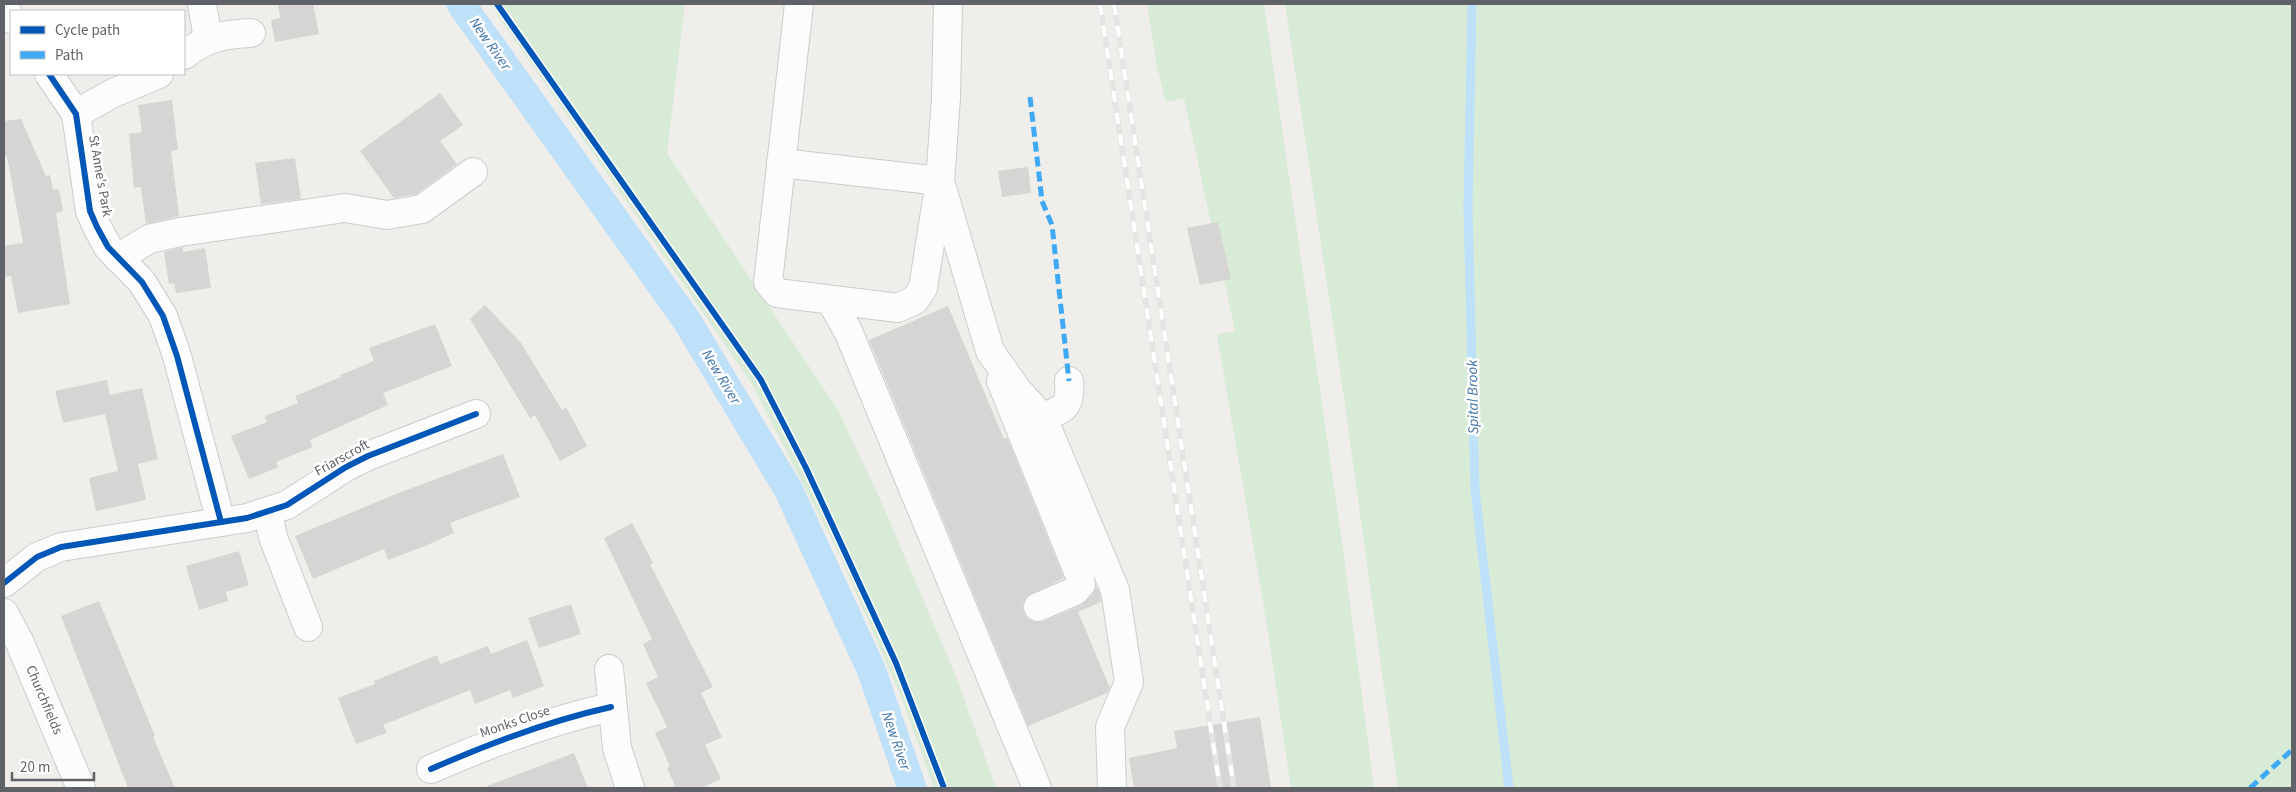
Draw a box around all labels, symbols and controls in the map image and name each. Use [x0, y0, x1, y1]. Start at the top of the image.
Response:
legend [10, 10, 185, 75]
water label: New River [464, 13, 517, 76]
text: Cycle path [55, 20, 120, 41]
text: Path [55, 45, 83, 66]
street label: St Anne's Park [83, 134, 117, 218]
water label: New River [696, 346, 746, 409]
water label: Spital Brook [1462, 359, 1484, 435]
street label: Friarscroft [311, 434, 374, 481]
street label: Churchfields [20, 662, 68, 738]
street label: Monks Close [477, 701, 553, 743]
water label: New River [876, 709, 916, 774]
scale bar [12, 750, 95, 782]
text: 20 m [20, 757, 50, 778]

